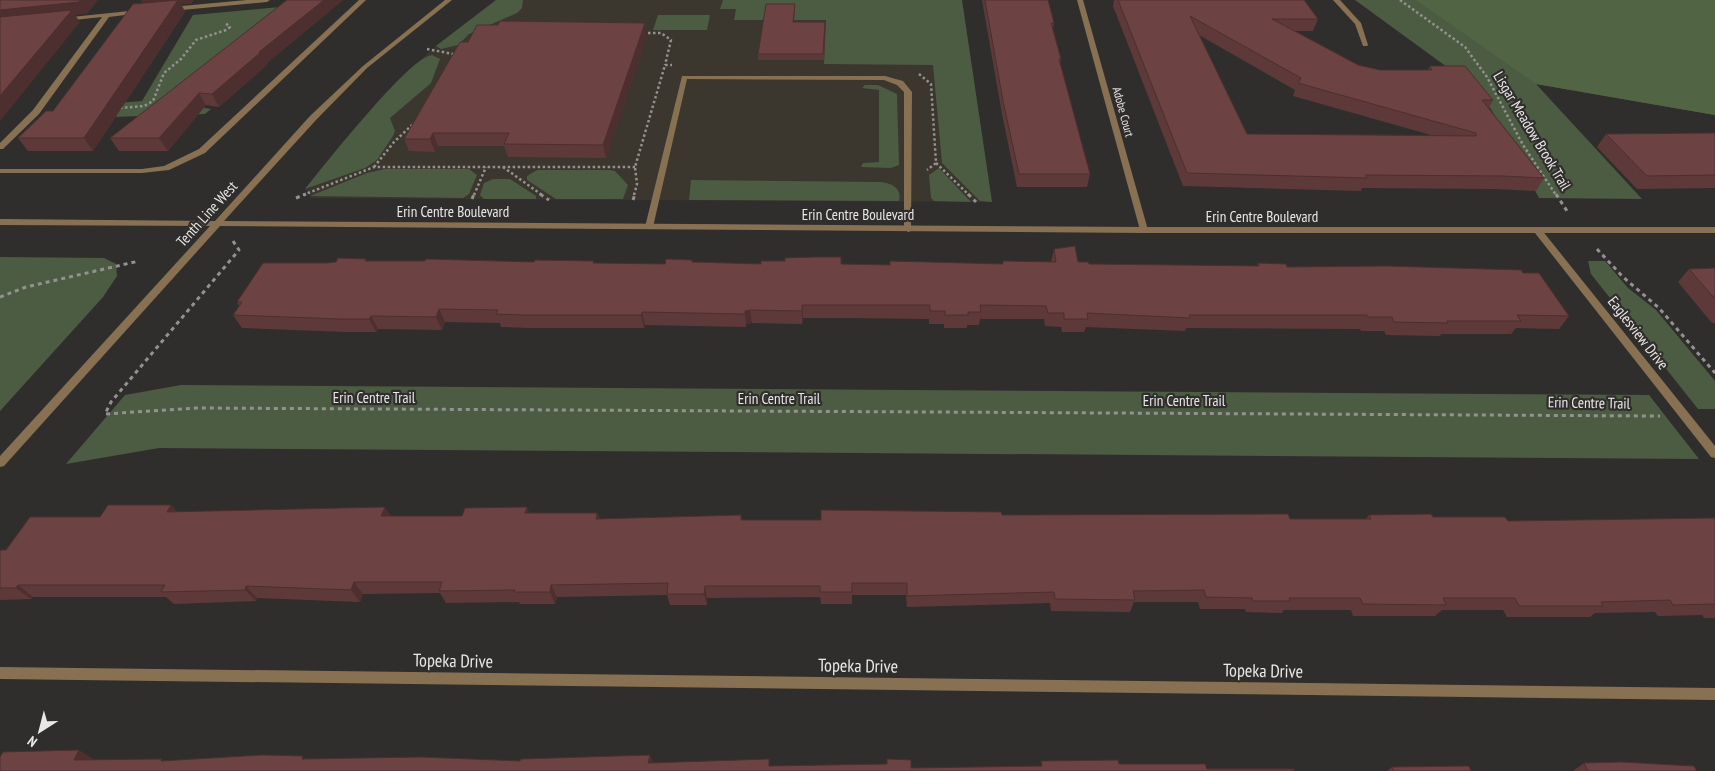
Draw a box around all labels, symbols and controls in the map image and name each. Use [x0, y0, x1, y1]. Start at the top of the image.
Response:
street label: Lisgar Meadow Brook Trail [1489, 68, 1576, 194]
street label: Adobe Court [1110, 85, 1138, 139]
street label: Tenth Line West [172, 177, 241, 250]
street label: Erin Centre Boulevard [397, 202, 509, 221]
street label: Erin Centre Boulevard [802, 205, 914, 224]
street label: Erin Centre Boulevard [1206, 207, 1318, 226]
street label: Eaglesview Drive [1604, 292, 1673, 373]
street label: Erin Centre Trail [333, 388, 416, 407]
street label: Erin Centre Trail [738, 389, 821, 408]
street label: Erin Centre Trail [1143, 391, 1226, 410]
street label: Erin Centre Trail [1548, 392, 1631, 413]
street label: Topeka Drive [413, 648, 493, 673]
street label: Topeka Drive [818, 653, 898, 678]
street label: Topeka Drive [1223, 658, 1303, 683]
north arrow [15, 706, 65, 756]
text: N [24, 732, 41, 751]

